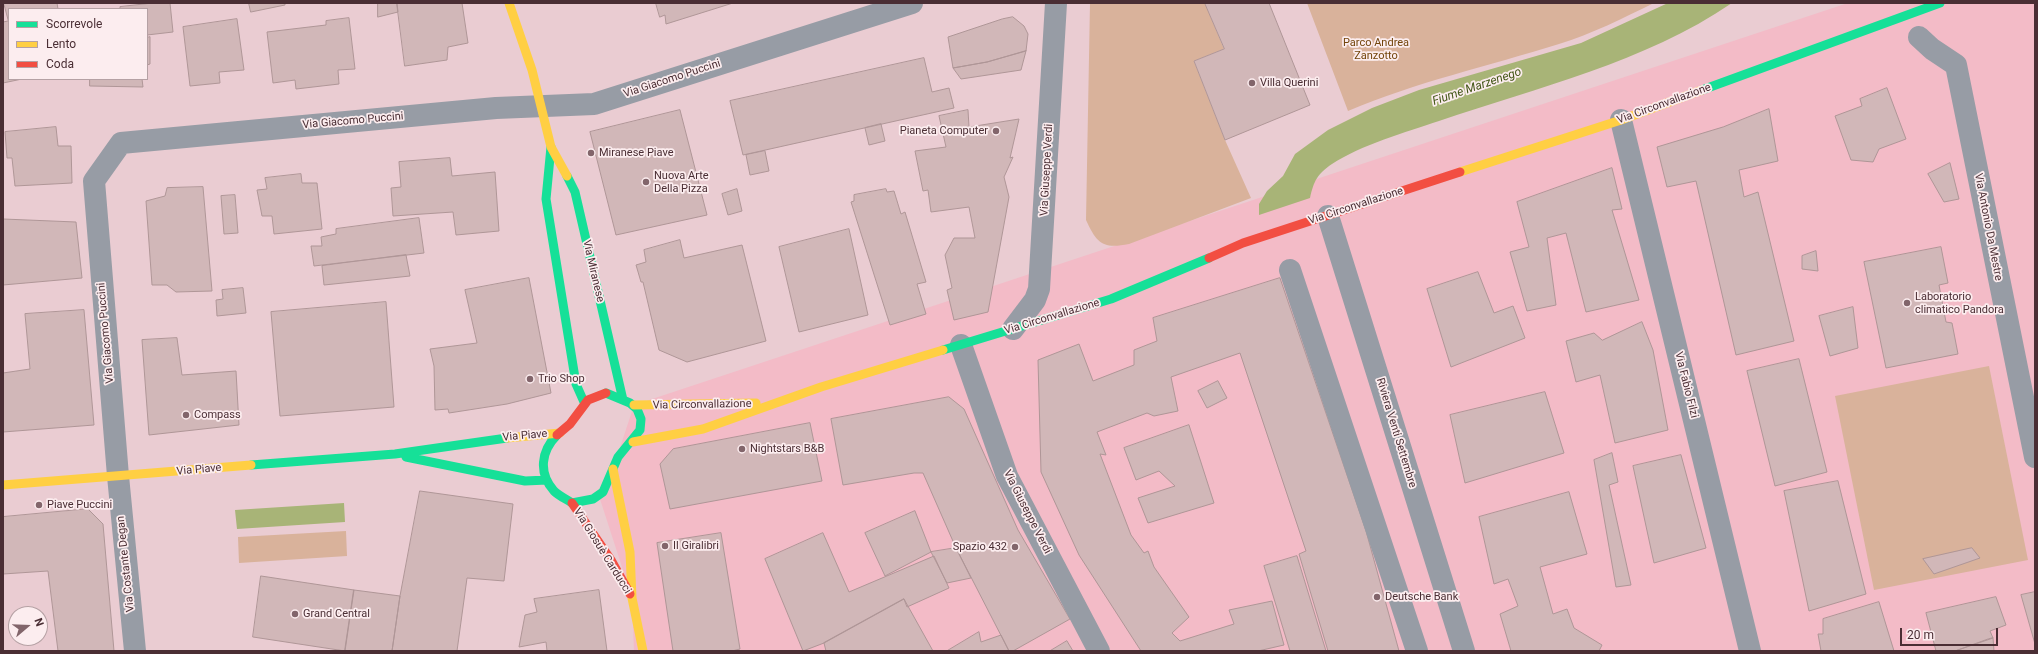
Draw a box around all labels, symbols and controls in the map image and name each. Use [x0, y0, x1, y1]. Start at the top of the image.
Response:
legend [8, 8, 148, 80]
text: Scorrevole [46, 17, 102, 31]
park label: Parco Andrea Zanzotto [1343, 36, 1409, 62]
text: Lento [46, 37, 76, 51]
text: Coda [46, 57, 74, 71]
street label: Via Giacomo Puccini [622, 57, 722, 101]
water label: Fiume Marzenego [1431, 65, 1523, 109]
place label: Villa Querini [1260, 76, 1318, 90]
marker: Villa Querini [1247, 78, 1257, 88]
street label: Via Circonvallazione [1615, 81, 1713, 127]
street label: Via Giacomo Puccini [302, 110, 404, 132]
place label: Pianeta Computer [900, 124, 988, 138]
street label: Via Giuseppe Verdi [1038, 124, 1056, 216]
marker: Pianeta Computer [991, 126, 1001, 136]
place label: Miranese Piave [599, 146, 674, 160]
marker: Miranese Piave [586, 148, 596, 158]
place label: Nuova Arte Della Pizza [654, 169, 709, 195]
street label: Via Antonio Da Mestre [1971, 172, 2005, 282]
marker: Nuova Arte Della Pizza [641, 177, 651, 187]
street label: Via Circonvallazione [1307, 184, 1405, 228]
street label: Via Miranese [579, 239, 607, 303]
street label: Via Giacomo Puccini [95, 282, 117, 384]
place label: Laboratorio climatico Pandora [1915, 290, 2004, 316]
street label: Via Circonvallazione [1003, 296, 1101, 338]
marker: Laboratorio climatico Pandora [1902, 298, 1912, 308]
street label: Via Fabio Filzi [1671, 351, 1701, 419]
place label: Trio Shop [538, 372, 585, 386]
marker: Trio Shop [525, 374, 535, 384]
street label: Riviera Venti Settembre [1373, 377, 1419, 489]
street label: Via Circonvallazione [652, 398, 752, 412]
place label: Compass [194, 408, 241, 422]
marker: Compass [181, 410, 191, 420]
street label: Via Piave [502, 427, 548, 445]
place label: Nightstars B&B [750, 442, 824, 456]
marker: Nightstars B&B [737, 444, 747, 454]
street label: Via Piave [176, 461, 222, 479]
street label: Via Giuseppe Verdi [1000, 468, 1054, 556]
place label: Piave Puccini [47, 498, 112, 512]
marker: Piave Puccini [34, 500, 44, 510]
street label: Via Giosuè Carducci [570, 506, 634, 596]
street label: Via Costante Degan [114, 515, 138, 613]
place label: Il Giralibri [673, 539, 719, 553]
place label: Spazio 432 [953, 540, 1007, 554]
marker: Il Giralibri [660, 541, 670, 551]
marker: Spazio 432 [1010, 542, 1020, 552]
place label: Deutsche Bank [1385, 590, 1458, 604]
marker: Deutsche Bank [1372, 592, 1382, 602]
north arrow [8, 606, 48, 646]
place label: Grand Central [303, 607, 370, 621]
marker: Grand Central [290, 609, 300, 619]
text: N [31, 616, 46, 628]
scale bar [1902, 620, 2000, 646]
text: 20 m [1907, 628, 1934, 642]

